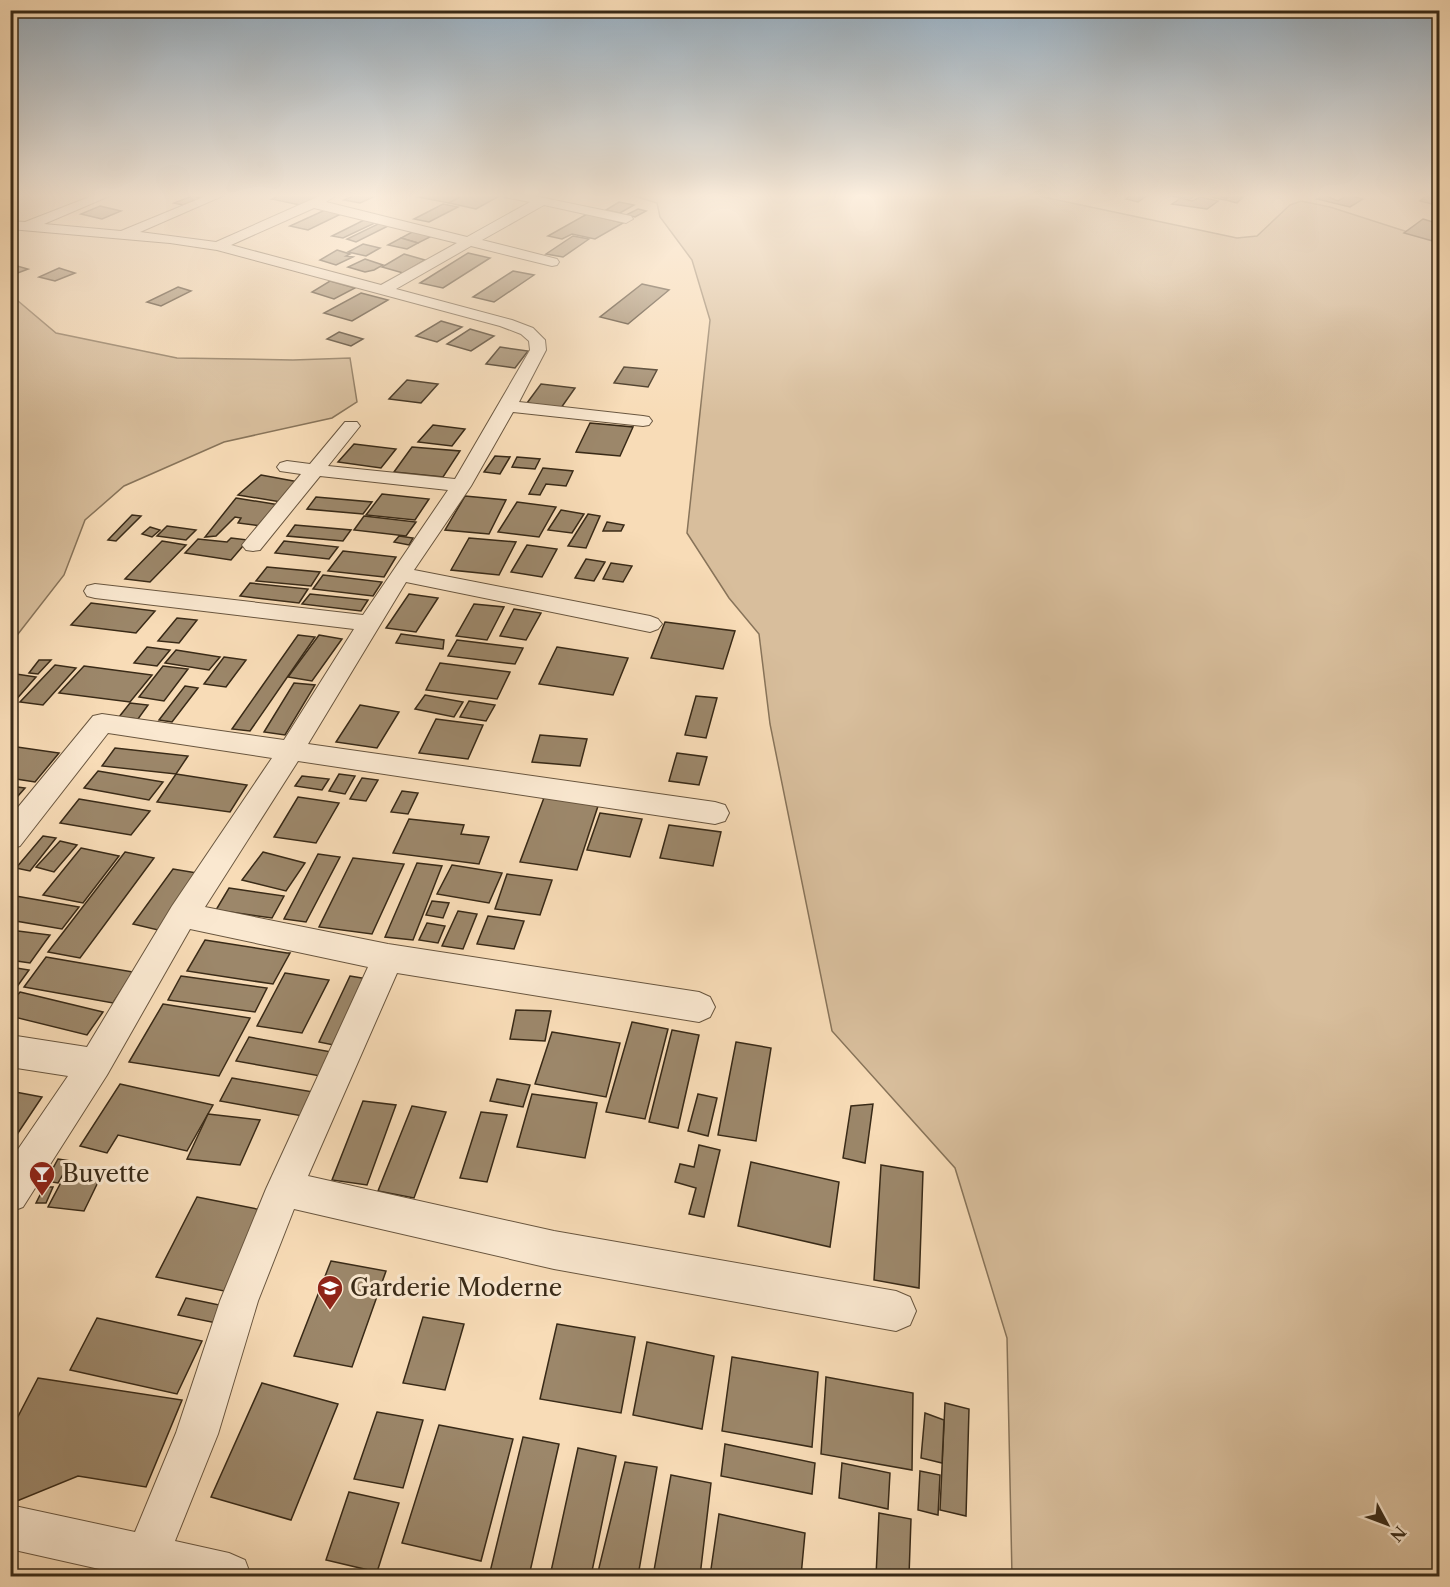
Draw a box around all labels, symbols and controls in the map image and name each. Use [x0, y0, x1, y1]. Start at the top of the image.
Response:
bar icon: Buvette [27, 1159, 57, 1197]
place label: Buvette [62, 1159, 149, 1188]
school or university icon: Garderie Moderne [315, 1273, 345, 1311]
place label: Garderie Moderne [350, 1273, 562, 1302]
north arrow [1357, 1494, 1417, 1554]
text: N [1386, 1522, 1410, 1546]

